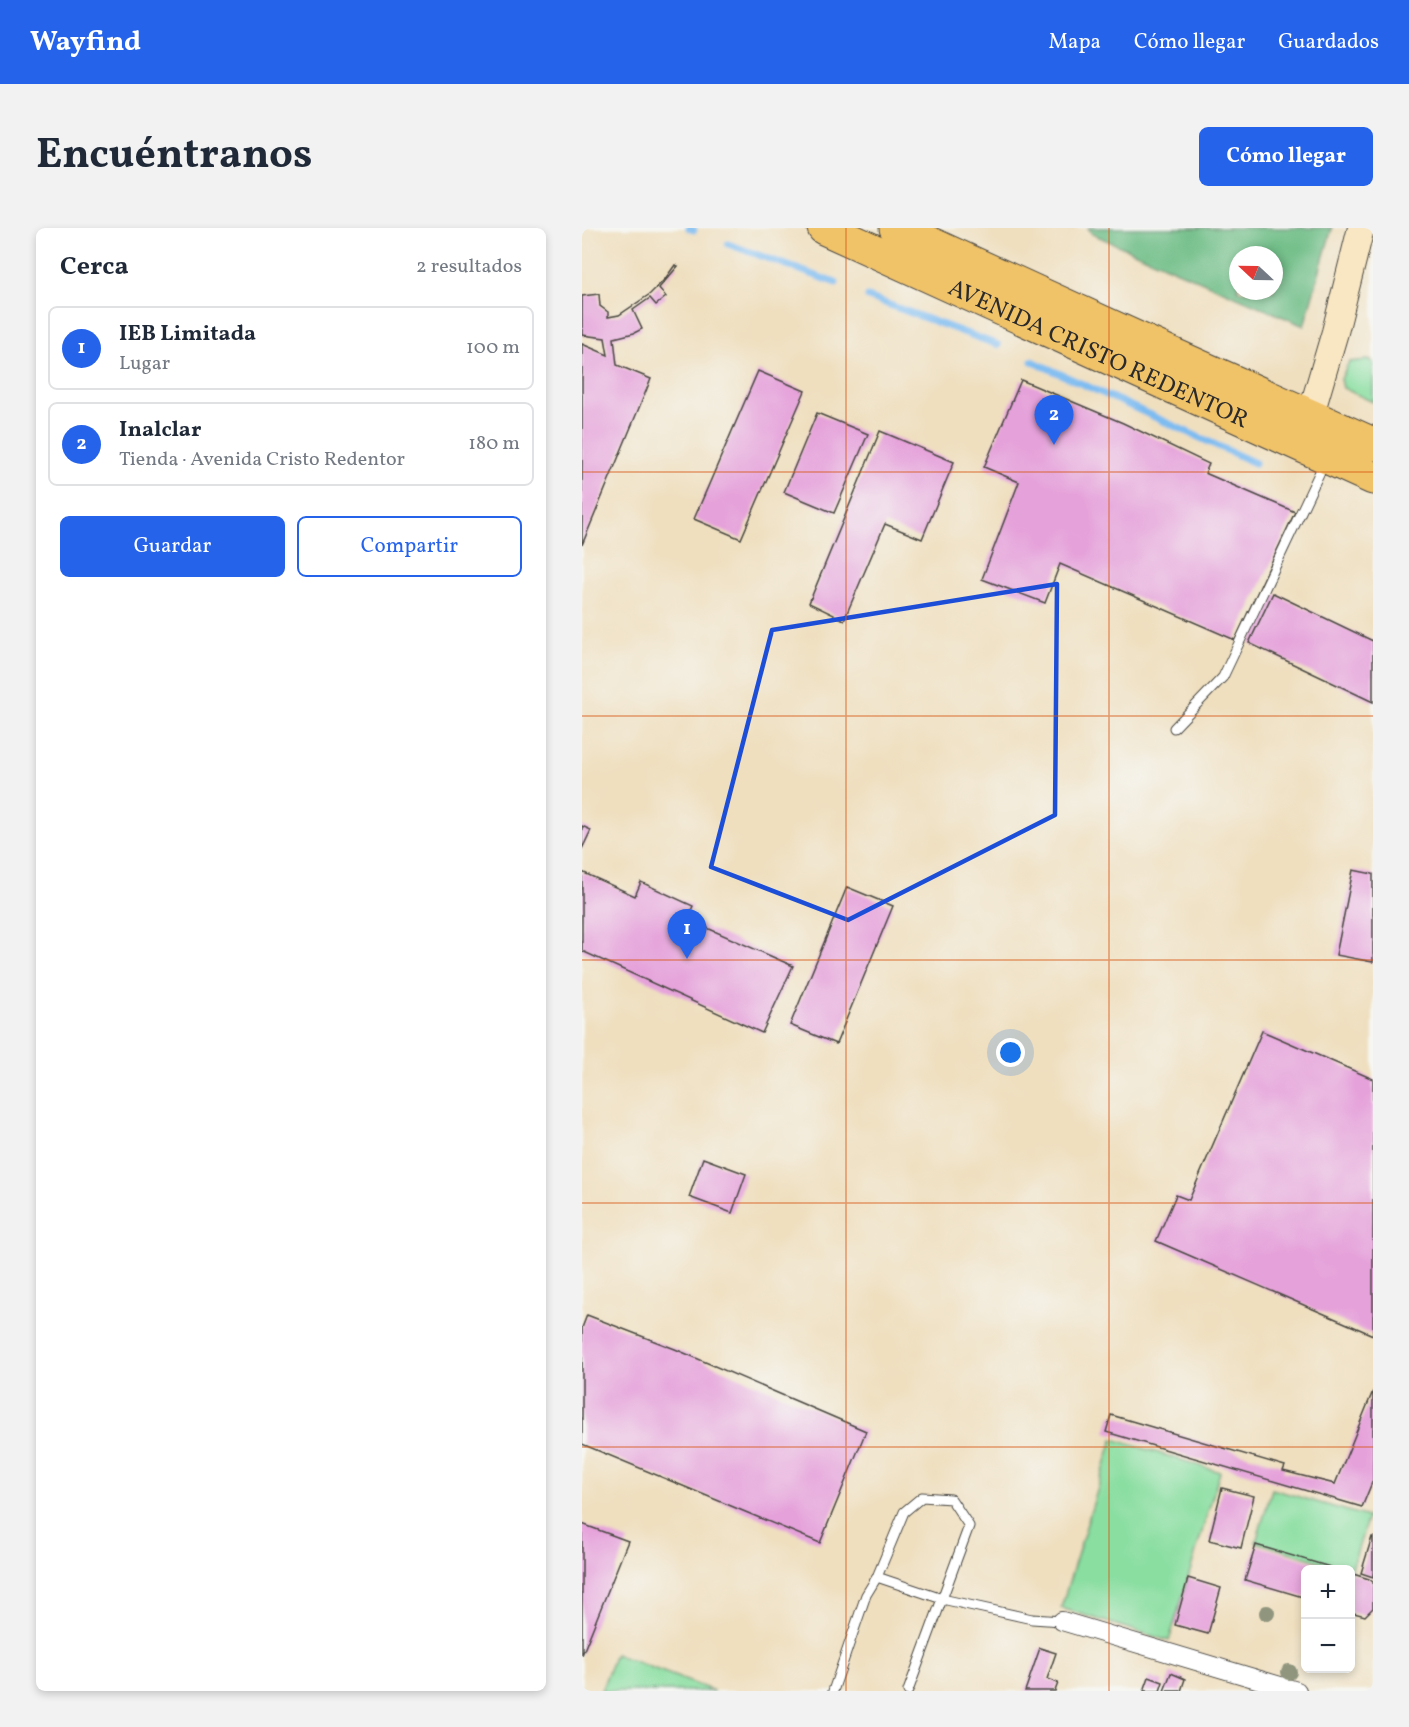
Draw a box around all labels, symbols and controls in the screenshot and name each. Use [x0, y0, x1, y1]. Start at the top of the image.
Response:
text: Wayfind [30, 23, 141, 62]
text: Mapa [1048, 28, 1101, 57]
text: Cómo llegar [1134, 28, 1245, 57]
text: Guardados [1278, 28, 1379, 57]
text: Encuéntranos [36, 127, 312, 186]
button: Cómo llegar [1199, 127, 1373, 186]
north arrow [1229, 246, 1283, 300]
text: Cerca [60, 249, 129, 285]
text: 2 resultados [416, 253, 522, 281]
street label: AVENIDA CRISTO REDENTOR [942, 272, 1254, 438]
text: IEB Limitada [119, 319, 256, 350]
text: 1 [77, 334, 86, 362]
text: 100 m [466, 334, 520, 362]
text: Lugar [119, 350, 170, 378]
pin: 2 [1034, 396, 1074, 445]
text: Inalclar [119, 415, 201, 446]
text: 2 [76, 430, 87, 458]
text: 180 m [468, 430, 520, 458]
text: Tienda · Avenida Cristo Redentor [119, 446, 405, 474]
button: Guardar [60, 516, 285, 577]
button: Compartir [297, 516, 522, 577]
pin: 1 [668, 910, 706, 959]
your location [996, 1038, 1025, 1067]
map controls [1301, 1565, 1355, 1673]
button: + [1301, 1565, 1355, 1619]
button: − [1301, 1619, 1355, 1673]

